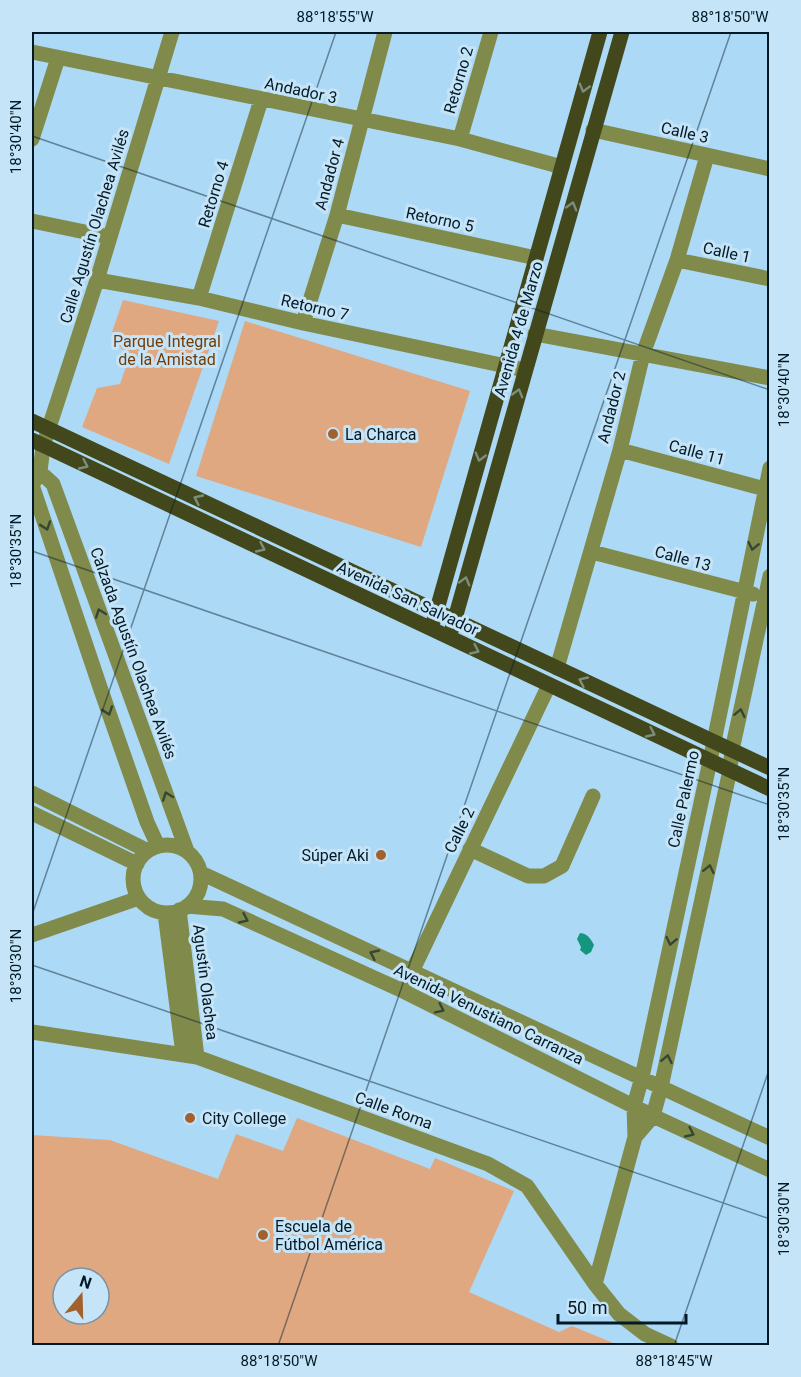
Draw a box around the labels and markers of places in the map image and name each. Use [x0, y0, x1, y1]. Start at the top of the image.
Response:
place label: La Charca [345, 425, 417, 444]
marker: La Charca [326, 427, 340, 441]
place label: Súper Aki [301, 846, 369, 865]
marker: Súper Aki [374, 848, 388, 862]
place label: City College [202, 1109, 286, 1128]
marker: City College [183, 1111, 197, 1125]
place label: Escuela de Fútbol América [275, 1217, 383, 1254]
marker: Escuela de Fútbol América [256, 1228, 270, 1242]

